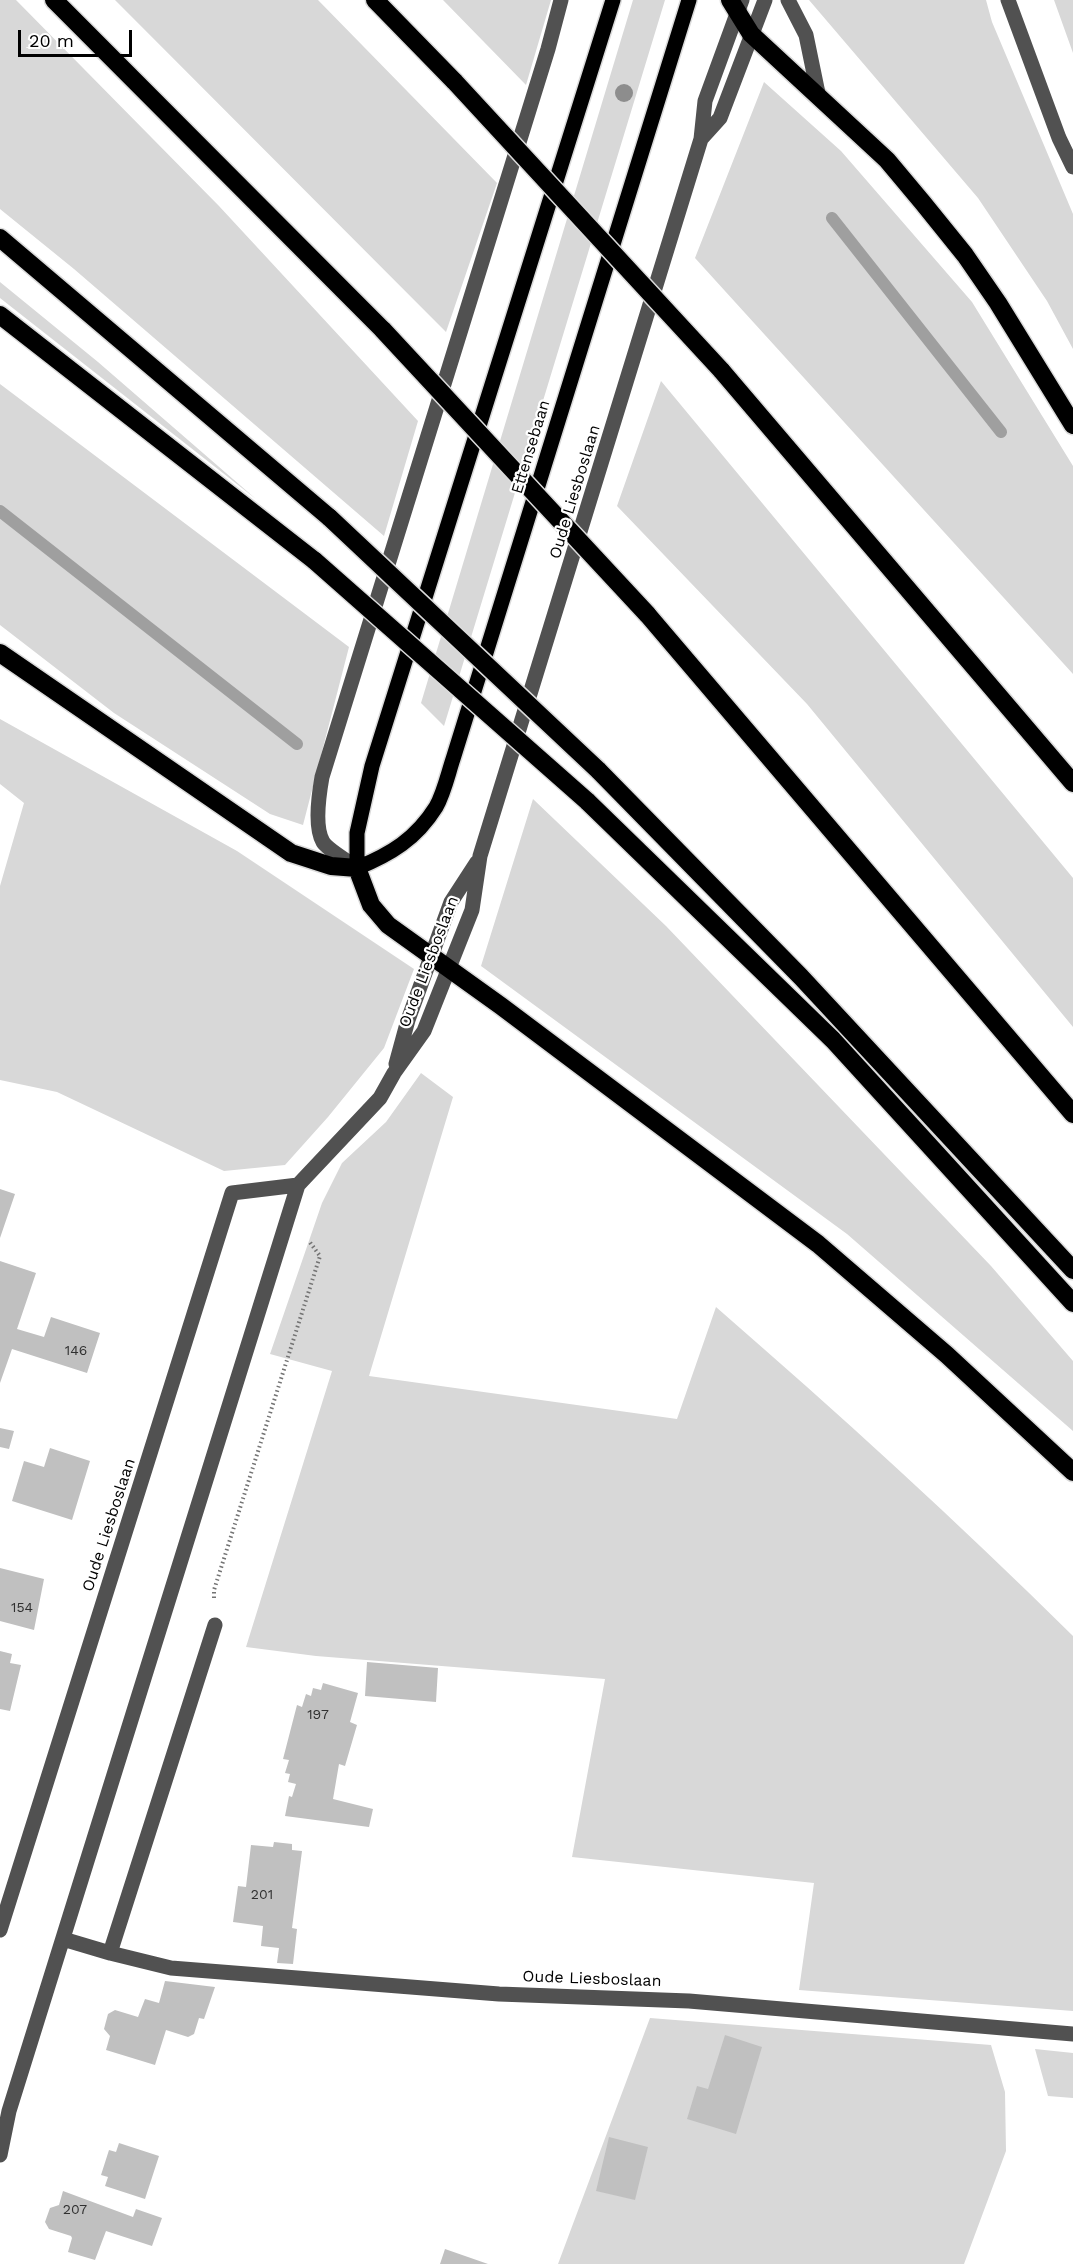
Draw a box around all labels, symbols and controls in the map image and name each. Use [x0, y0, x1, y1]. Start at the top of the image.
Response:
scale bar [21, 18, 135, 56]
text: 20 m [29, 30, 74, 51]
street label: Ettensebaan [508, 398, 554, 496]
street label: Oude Liesboslaan [545, 423, 605, 561]
street label: Oude Liesboslaan [395, 894, 463, 1030]
house number: 146 [65, 1343, 87, 1359]
street label: Oude Liesboslaan [78, 1456, 140, 1594]
house number: 154 [11, 1600, 33, 1616]
house number: 197 [307, 1707, 329, 1723]
house number: 201 [251, 1887, 273, 1903]
street label: Oude Liesboslaan [522, 1967, 662, 1991]
house number: 207 [63, 2202, 87, 2218]

